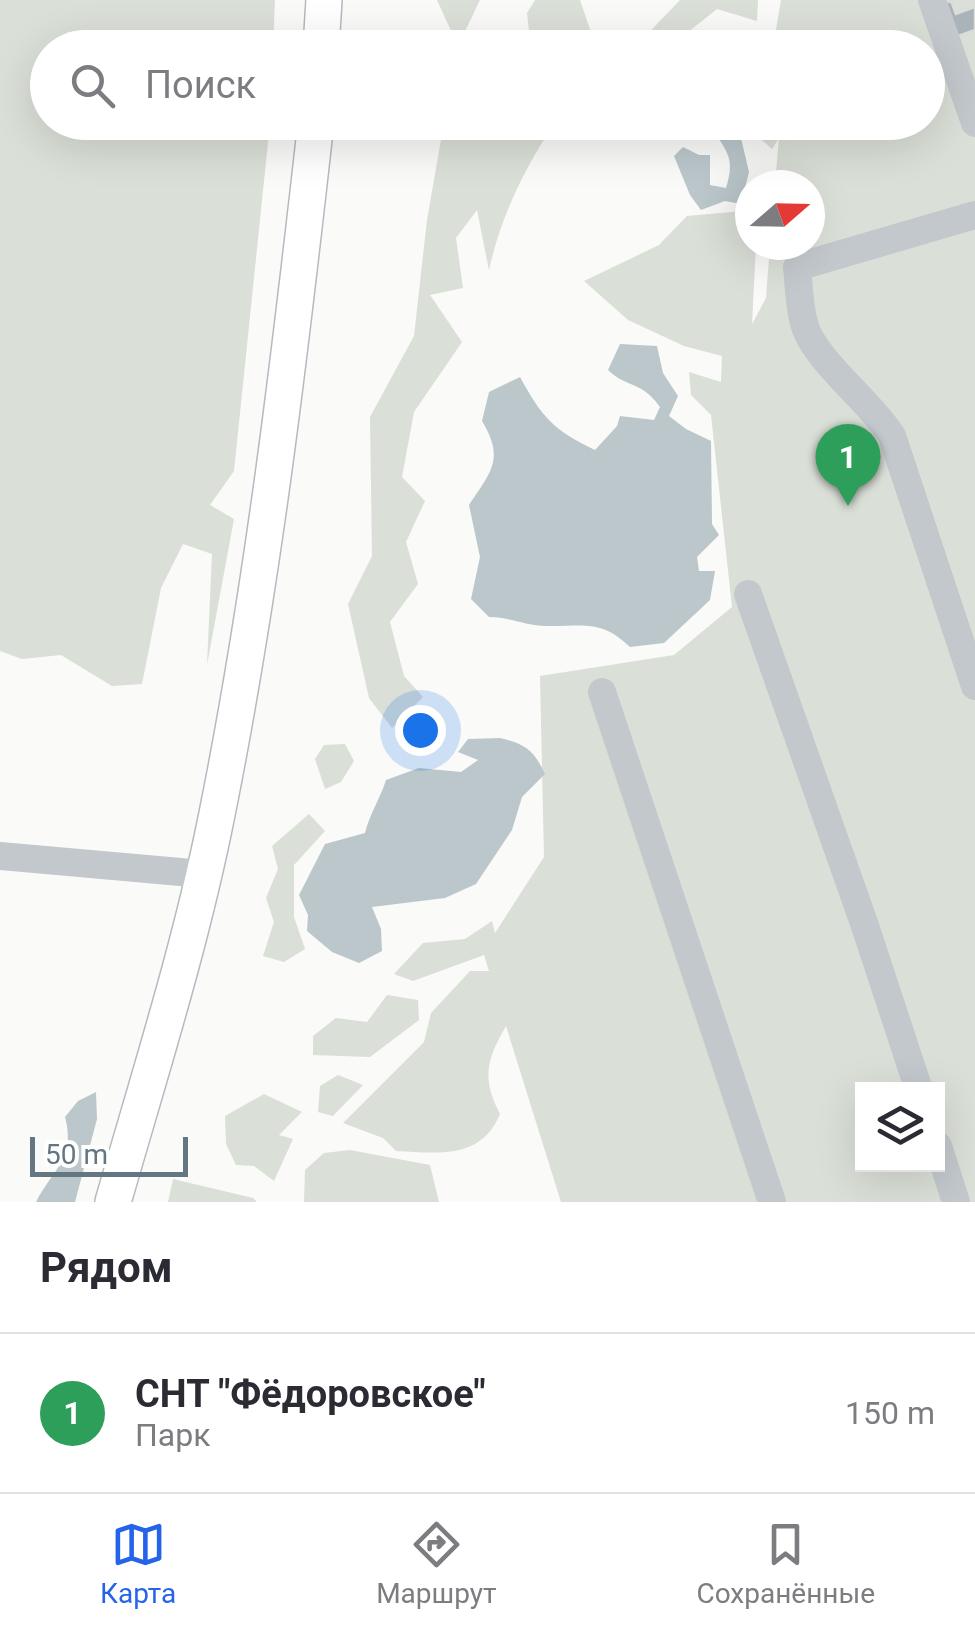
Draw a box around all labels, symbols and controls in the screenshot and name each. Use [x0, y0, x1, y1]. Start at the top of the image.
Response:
search box [30, 30, 945, 140]
icon: search [65, 58, 120, 113]
text: Поиск [145, 63, 256, 107]
north arrow [735, 170, 825, 260]
pin: 1 [816, 424, 880, 506]
your location [395, 705, 446, 756]
map controls [855, 1082, 945, 1172]
button: layers [855, 1082, 945, 1172]
scale bar [30, 1132, 188, 1176]
text: 50 m [45, 1138, 108, 1171]
text: Рядом [40, 1243, 173, 1292]
text: СНТ "Фёдоровское" [135, 1372, 486, 1416]
text: 1 [63, 1394, 82, 1432]
text: 150 m [845, 1394, 935, 1432]
text: Парк [135, 1416, 211, 1454]
tab: Карта [100, 1517, 176, 1610]
tab: Маршрут [376, 1517, 497, 1610]
tab: Сохранённые [696, 1517, 875, 1610]

